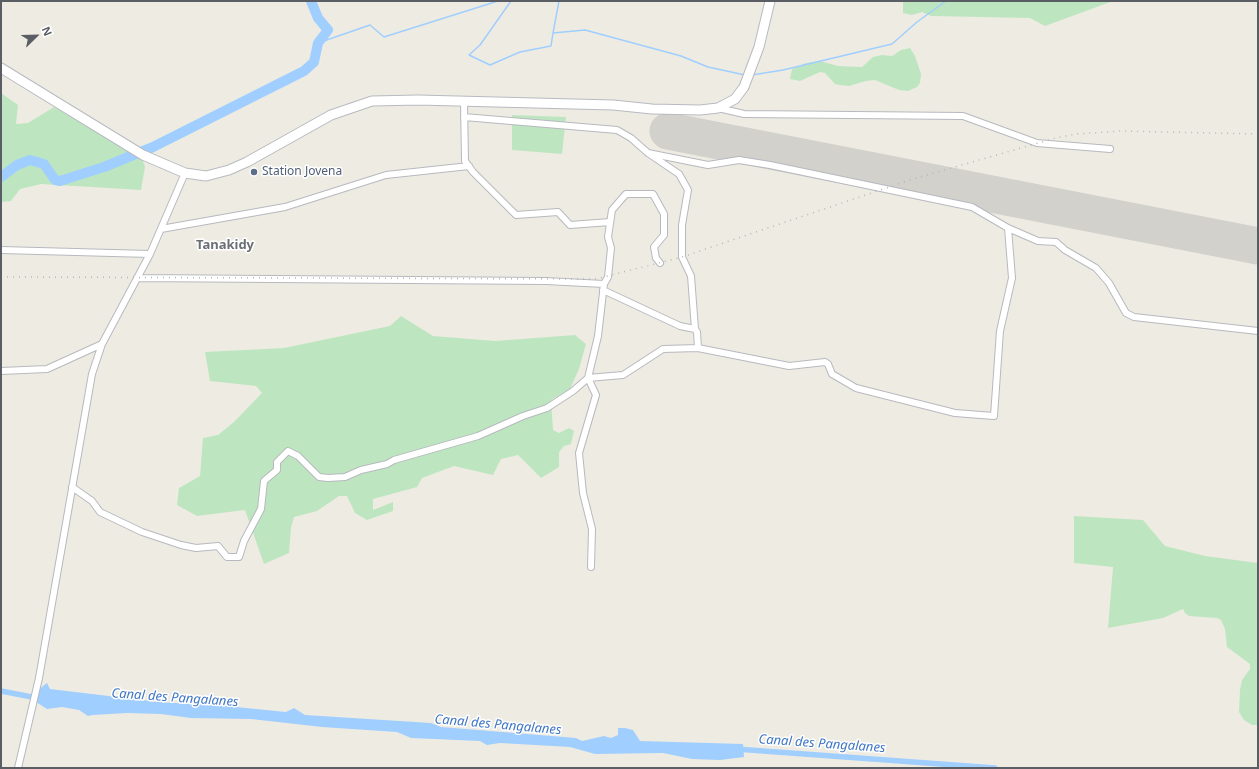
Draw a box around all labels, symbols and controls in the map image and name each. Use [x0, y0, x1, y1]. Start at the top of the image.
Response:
north arrow [16, 16, 56, 56]
text: N [39, 24, 56, 38]
place label: Station Jovena [262, 165, 342, 179]
marker: Station Jovena [249, 167, 259, 177]
district label: Tanakidy [196, 237, 254, 253]
water label: Canal des Pangalanes [111, 686, 239, 710]
water label: Canal des Pangalanes [434, 712, 562, 738]
water label: Canal des Pangalanes [758, 732, 886, 756]

